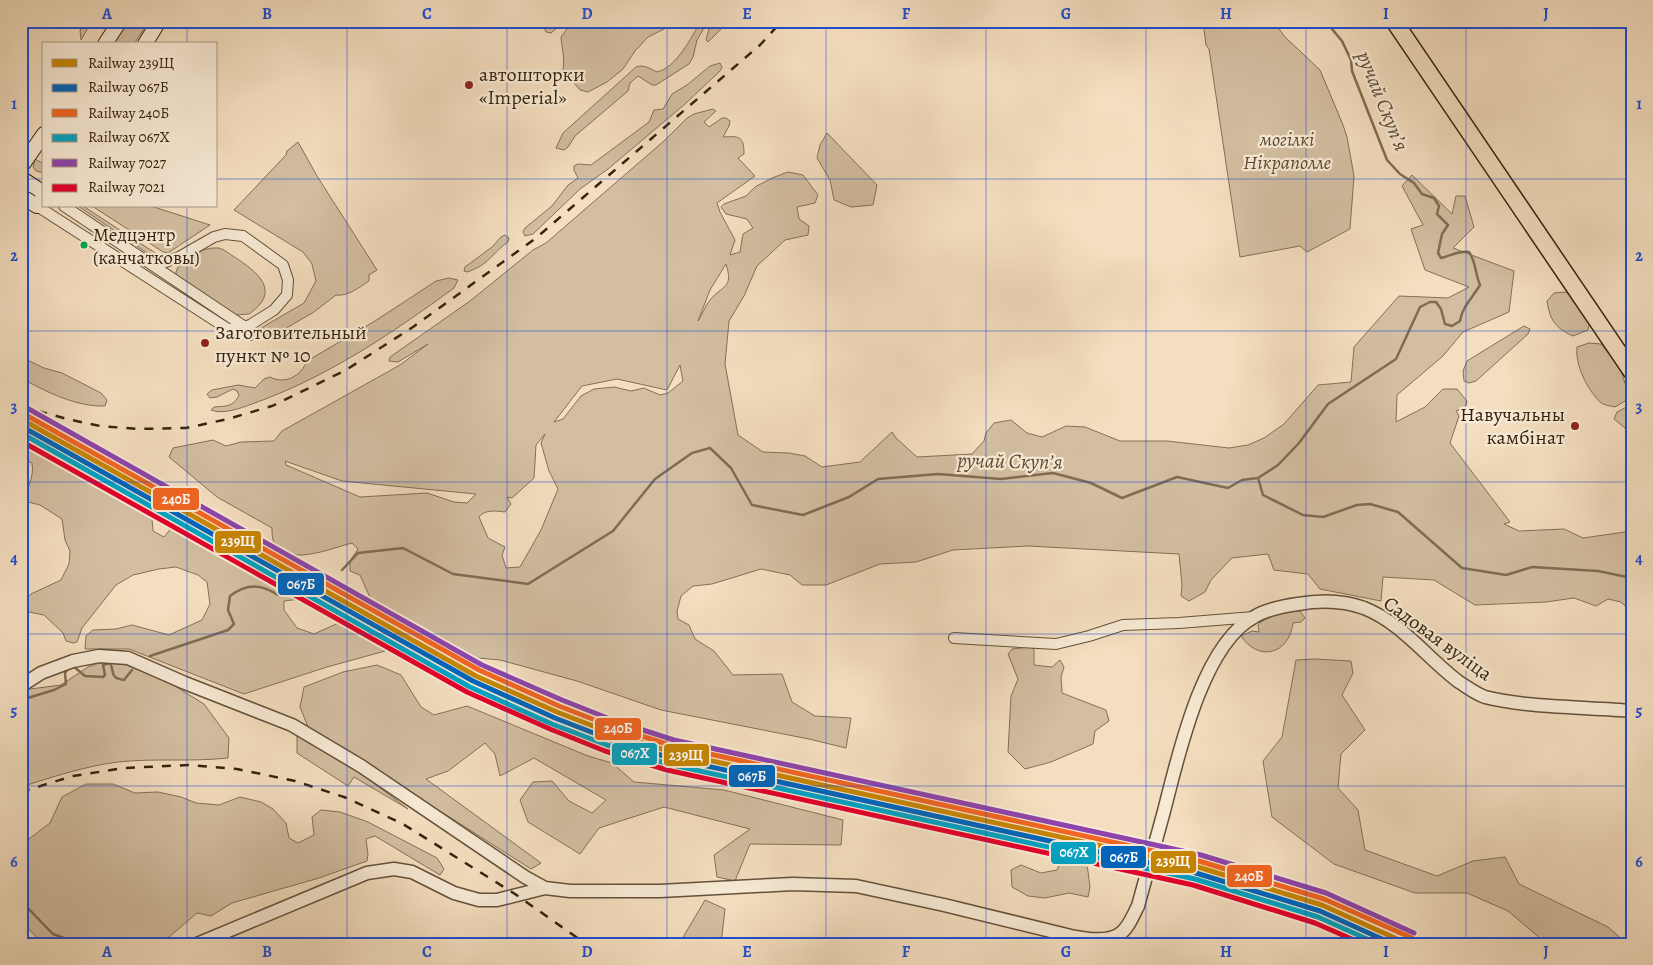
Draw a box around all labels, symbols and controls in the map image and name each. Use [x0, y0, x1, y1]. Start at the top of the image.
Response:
text: A [101, 3, 113, 25]
text: B [262, 3, 272, 25]
text: C [422, 3, 432, 25]
text: D [581, 3, 593, 25]
text: E [742, 3, 752, 25]
text: F [902, 3, 911, 25]
text: G [1061, 3, 1071, 25]
text: H [1220, 3, 1232, 25]
text: I [1383, 3, 1389, 25]
text: J [1543, 3, 1549, 25]
legend [42, 42, 218, 208]
water label: ручай Скупʼя [1350, 46, 1416, 155]
text: Railway 239Щ [88, 53, 174, 73]
place label: автошторки «Imperial» [479, 61, 585, 111]
text: Railway 067Б [88, 77, 169, 97]
marker: автошторки «Imperial» [463, 79, 475, 91]
text: 1 [11, 93, 17, 115]
text: 1 [1636, 93, 1642, 115]
text: Railway 240Б [88, 103, 169, 123]
park label: могілкі Нікраполле [1243, 126, 1331, 176]
text: Railway 067Х [88, 127, 170, 147]
text: Railway 7027 [88, 153, 167, 173]
text: Railway 7021 [88, 177, 165, 197]
place label: Медцэнтр (канчатковы) [93, 222, 200, 271]
marker: Медцэнтр (канчатковы) [79, 240, 89, 250]
text: 2 [10, 245, 18, 267]
text: 2 [1635, 245, 1643, 267]
place label: Заготовительный пункт № 10 [215, 319, 367, 369]
marker: Заготовительный пункт № 10 [199, 337, 211, 349]
text: 3 [11, 396, 18, 418]
text: 3 [1636, 396, 1643, 418]
place label: Навучальны камбінат [1460, 401, 1565, 451]
marker: Навучальны камбінат [1569, 420, 1581, 432]
water label: ручай Скупʼя [956, 446, 1063, 476]
line badge: 240Б [152, 487, 200, 511]
text: 240Б [161, 490, 191, 509]
line badge: 239Щ [214, 530, 262, 554]
text: 239Щ [221, 532, 255, 551]
text: 4 [10, 548, 18, 570]
text: 4 [1635, 548, 1643, 570]
line badge: 067Б [277, 572, 325, 596]
text: 067Б [287, 575, 315, 594]
street label: Садовая вуліца [1378, 590, 1498, 688]
text: 5 [11, 700, 18, 722]
text: 5 [1636, 700, 1643, 722]
line badge: 240Б [594, 717, 642, 741]
text: 240Б [603, 719, 633, 738]
line badge: 067Х [611, 742, 658, 766]
line badge: 239Щ [663, 743, 710, 767]
text: 067Х [620, 744, 650, 763]
text: 239Щ [669, 746, 703, 765]
line badge: 067Б [728, 764, 776, 788]
text: 067Б [738, 767, 766, 786]
line badge: 067Х [1050, 841, 1097, 865]
text: 067Х [1059, 843, 1089, 862]
line badge: 067Б [1100, 845, 1147, 869]
text: 067Б [1110, 848, 1138, 867]
line badge: 239Щ [1150, 850, 1197, 874]
text: 6 [10, 851, 18, 873]
text: 6 [1635, 851, 1643, 873]
text: 239Щ [1156, 852, 1190, 871]
line badge: 240Б [1226, 864, 1273, 888]
text: 240Б [1234, 867, 1264, 886]
text: A [101, 941, 113, 963]
text: B [262, 941, 272, 963]
text: C [422, 941, 432, 963]
text: D [581, 941, 593, 963]
text: E [742, 941, 752, 963]
text: F [902, 941, 911, 963]
text: G [1061, 941, 1071, 963]
text: H [1220, 941, 1232, 963]
text: I [1383, 941, 1389, 963]
text: J [1543, 941, 1549, 963]

